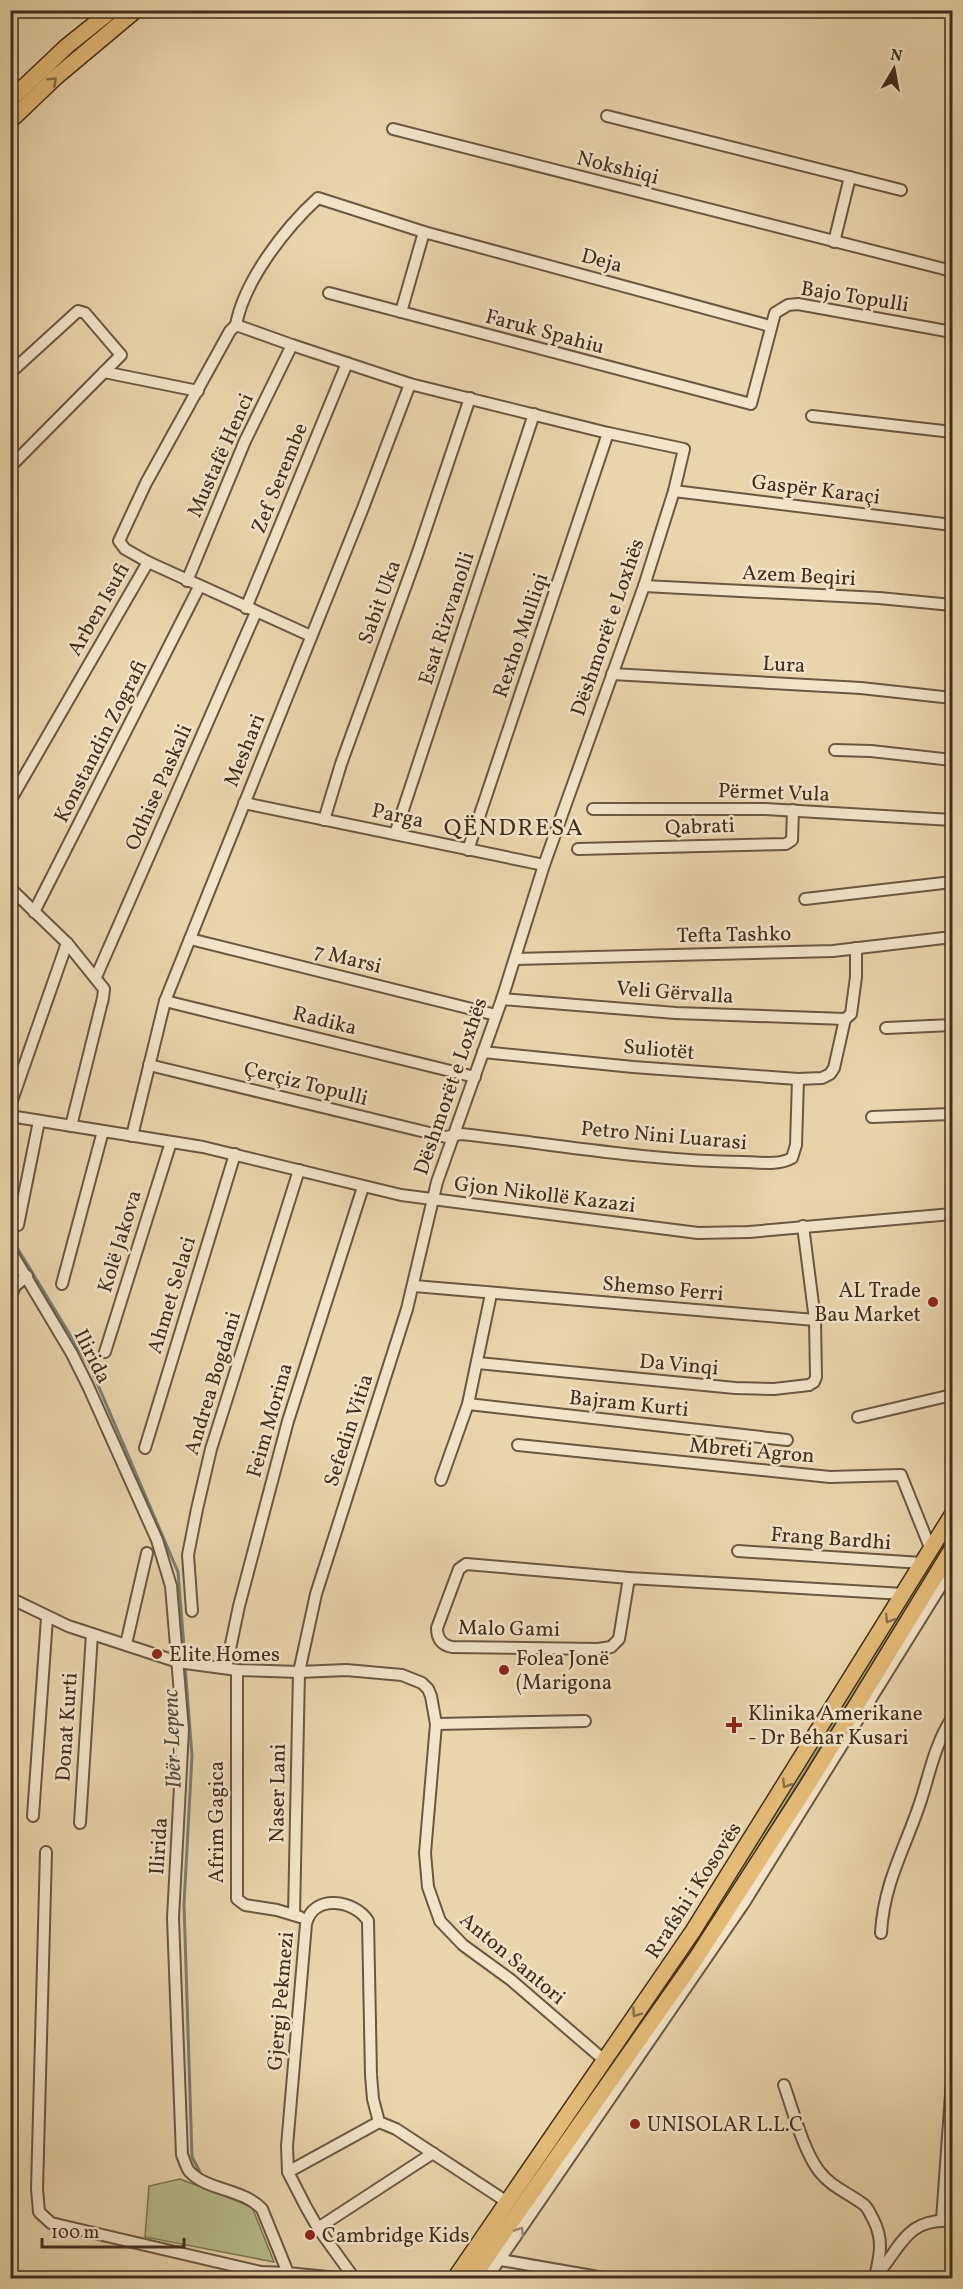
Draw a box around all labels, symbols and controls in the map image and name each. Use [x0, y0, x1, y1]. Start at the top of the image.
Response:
north arrow [864, 39, 924, 99]
text: N [889, 44, 904, 68]
one-way arrow [45, 77, 56, 88]
street label: Nokshiqi [574, 144, 662, 193]
street label: Deja [578, 242, 625, 281]
street label: Bajo Topulli [799, 275, 911, 320]
street label: Faruk Spahiu [482, 303, 607, 362]
street label: Mustafë Henci [181, 389, 262, 522]
street label: Zef Serembe [245, 419, 316, 538]
street label: Gaspër Karaçi [750, 468, 882, 513]
street label: Dëshmorët e Loxhës [564, 535, 652, 720]
street label: Esat Rizvanolli [412, 548, 483, 689]
street label: Sabit Uka [352, 556, 409, 649]
street label: Arben Isufi [61, 558, 138, 662]
street label: Azem Beqiri [741, 559, 857, 594]
street label: Rexho Mulliqi [486, 569, 556, 702]
street label: Lura [762, 650, 806, 681]
street label: Konstandin Zografi [48, 655, 155, 828]
street label: Meshari [218, 710, 273, 791]
street label: Odhise Paskali [119, 720, 200, 855]
street label: Përmet Vula [717, 777, 830, 810]
street label: Parga [369, 797, 426, 836]
district label: QËNDRESA [444, 812, 584, 846]
street label: Qabrati [665, 812, 736, 843]
street label: Tefta Tashko [677, 920, 792, 951]
street label: 7 Marsi [311, 937, 384, 982]
street label: Veli Gërvalla [615, 975, 735, 1012]
street label: Dëshmorët e Loxhës [407, 994, 495, 1179]
street label: Radika [290, 1000, 360, 1043]
street label: Suliotët [622, 1033, 696, 1068]
street label: Çerçiz Topulli [241, 1055, 371, 1114]
street label: Petro Nini Luarasi [579, 1115, 748, 1158]
street label: Gjon Nikollë Kazazi [453, 1170, 637, 1221]
street label: Kolë Jakova [91, 1187, 150, 1296]
street label: Ahmet Selaci [141, 1233, 204, 1358]
street label: Shemso Ferri [601, 1270, 725, 1309]
place label: AL Trade Bau Market [814, 1277, 921, 1330]
marker: AL Trade Bau Market [926, 1295, 940, 1309]
street label: Andrea Bogdani [178, 1308, 249, 1459]
street label: Ilirida [66, 1324, 118, 1389]
street label: Da Vinqi [638, 1348, 720, 1383]
street label: Feim Morina [240, 1360, 301, 1481]
street label: Sefedin Vitia [318, 1370, 381, 1490]
street label: Bajram Kurti [568, 1384, 690, 1425]
street label: Mbreti Agron [688, 1432, 816, 1471]
street label: Frang Bardhi [770, 1521, 892, 1558]
one-way arrow [885, 1612, 896, 1623]
street label: Malo Gami [458, 1614, 560, 1645]
place label: Elite Homes [169, 1641, 280, 1670]
place label: Folea Jonë (Marigona [516, 1645, 612, 1698]
marker: Elite Homes [150, 1647, 164, 1661]
marker: Folea Jonë (Marigona [497, 1663, 511, 1677]
street label: Donat Kurti [49, 1672, 86, 1783]
water label: Ibër-Lepenc [156, 1689, 191, 1789]
place label: Klinika Amerikane - Dr Behar Kusari [748, 1700, 923, 1753]
marker: Klinika Amerikane - Dr Behar Kusari [725, 1716, 743, 1734]
street label: Naser Lani [263, 1743, 294, 1843]
street label: Afrim Gagica [203, 1761, 232, 1883]
one-way arrow [781, 1778, 793, 1788]
street label: Ilirida [143, 1816, 176, 1876]
street label: Rrafshi i Kosovës [639, 1817, 749, 1965]
street label: Anton Santori [453, 1906, 571, 2012]
street label: Gjergj Pekmezi [261, 1930, 302, 2072]
one-way arrow [632, 2006, 643, 2017]
place label: UNISOLAR L.L.C [647, 2111, 803, 2140]
marker: UNISOLAR L.L.C [628, 2117, 642, 2131]
scale bar [42, 2211, 184, 2249]
text: 100 m [51, 2221, 100, 2246]
place label: Cambridge Kids [322, 2222, 469, 2251]
one-way arrow [513, 2226, 524, 2237]
marker: Cambridge Kids [303, 2228, 317, 2242]

